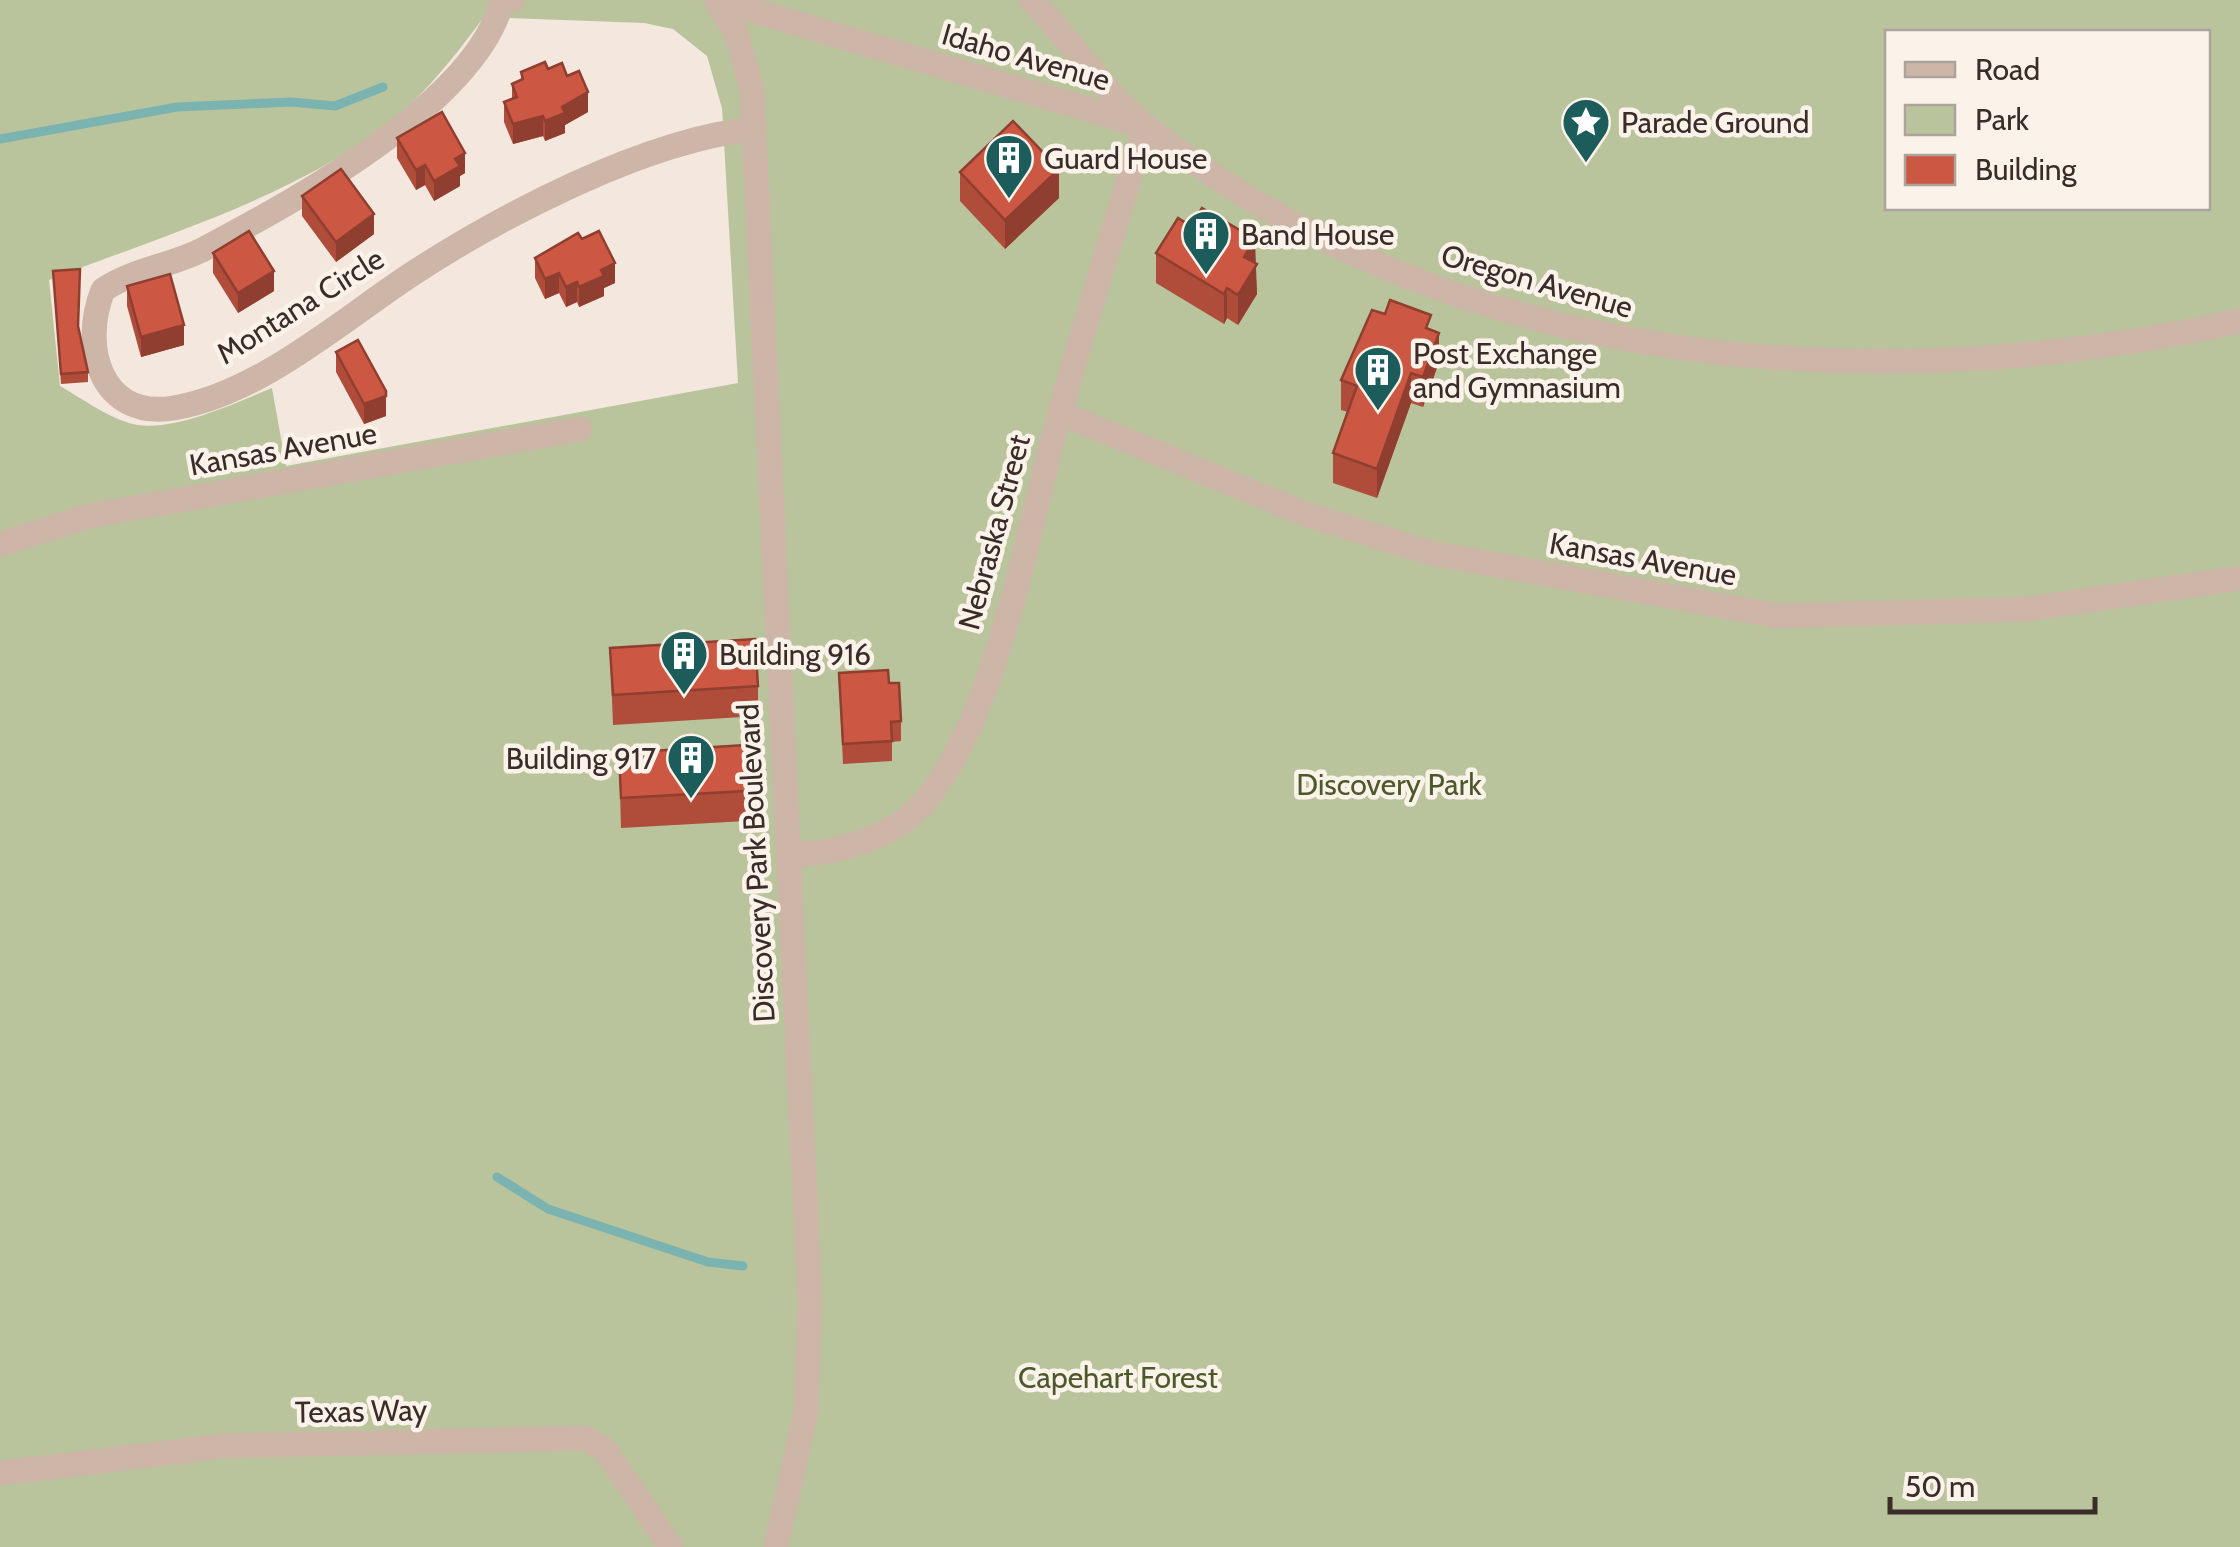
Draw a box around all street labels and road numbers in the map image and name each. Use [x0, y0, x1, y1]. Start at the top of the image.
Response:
street label: Idaho Avenue [938, 15, 1114, 99]
street label: Oregon Avenue [1437, 236, 1637, 326]
street label: Montana Circle [210, 240, 390, 372]
street label: Kansas Avenue [187, 414, 379, 484]
street label: Nebraska Street [950, 430, 1038, 634]
street label: Kansas Avenue [1547, 524, 1739, 594]
street label: Discovery Park Boulevard [729, 703, 783, 1023]
street label: Texas Way [294, 1391, 428, 1431]

